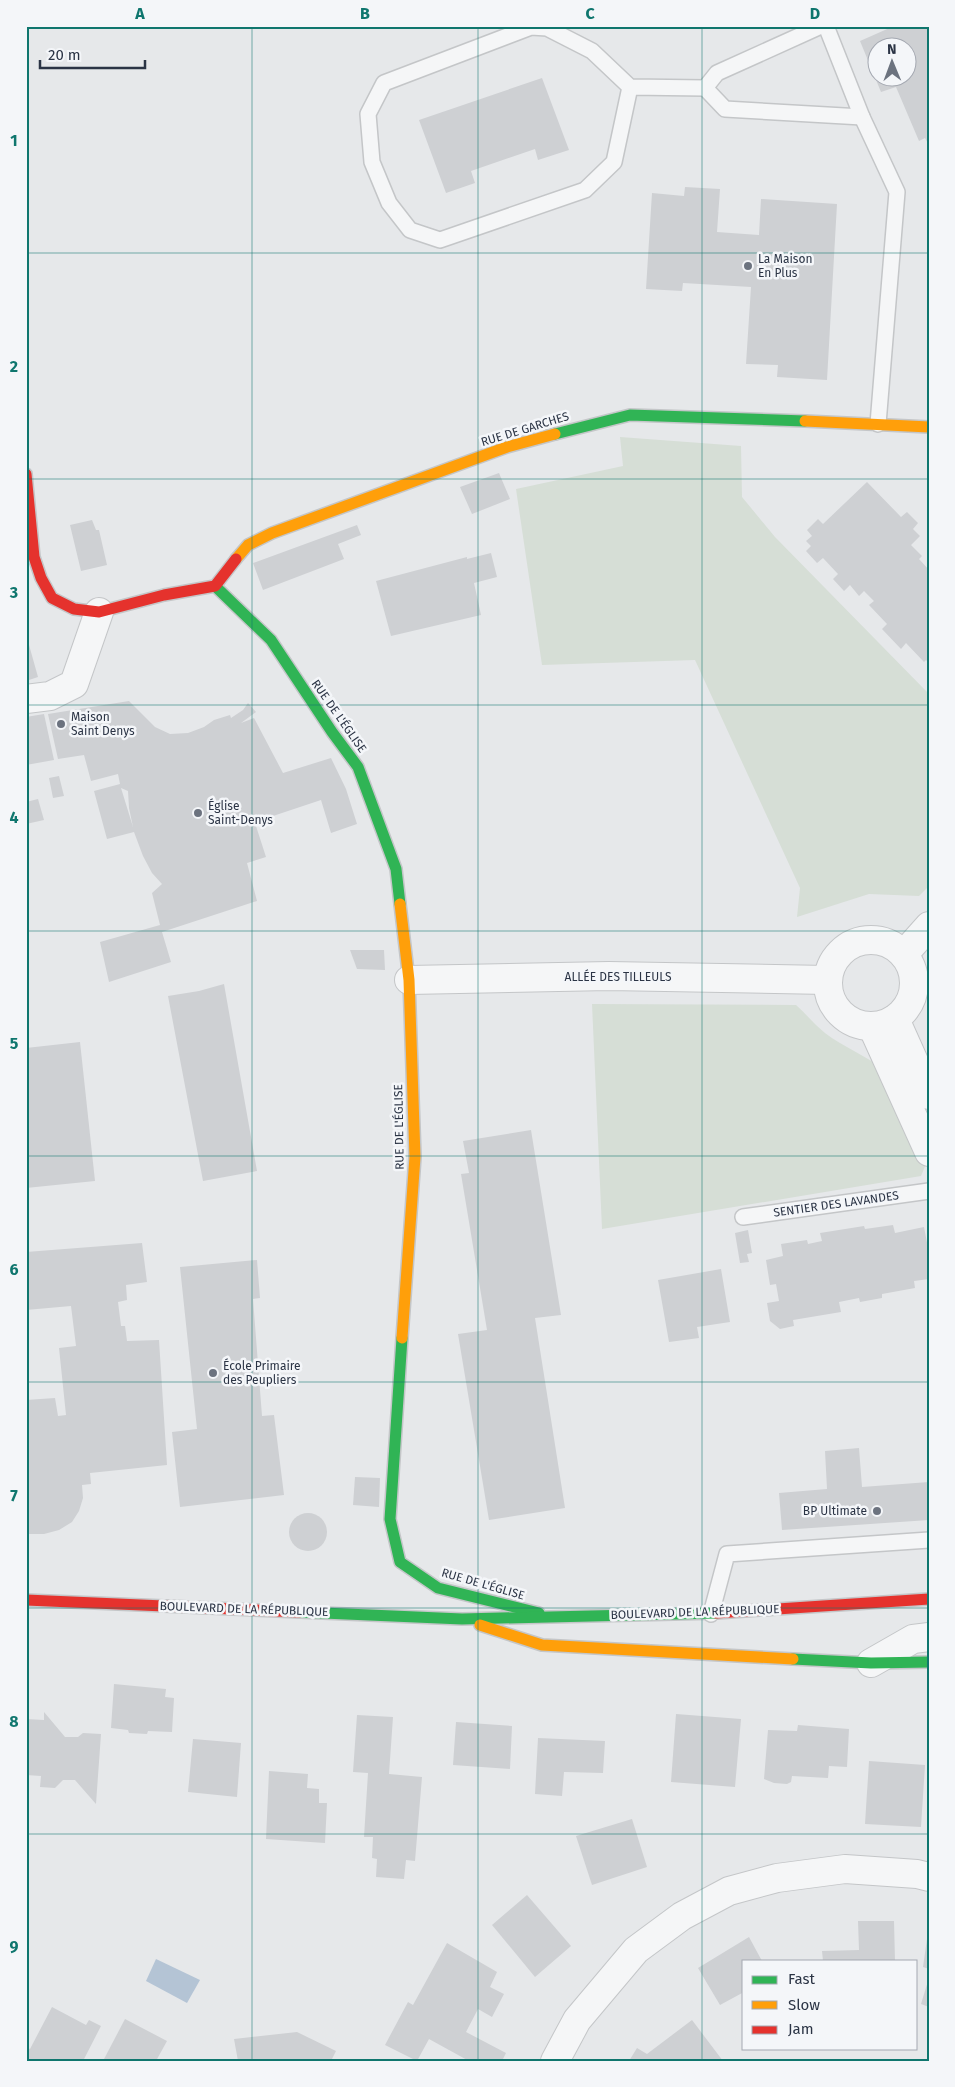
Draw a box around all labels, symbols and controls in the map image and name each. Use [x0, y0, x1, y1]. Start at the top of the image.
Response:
text: A [134, 4, 145, 23]
text: B [360, 4, 370, 23]
text: C [585, 4, 595, 23]
text: D [810, 4, 820, 23]
scale bar [40, 38, 145, 70]
north arrow [868, 38, 918, 88]
text: N [887, 41, 897, 58]
text: 20 m [48, 46, 81, 64]
text: 1 [10, 131, 18, 150]
place label: La Maison En Plus [758, 252, 812, 280]
marker: La Maison En Plus [742, 260, 754, 272]
text: 2 [10, 357, 18, 376]
street label: RUE DE GARCHES [479, 409, 571, 449]
text: 3 [9, 583, 18, 602]
street label: RUE DE L'ÉGLISE [309, 676, 370, 755]
place label: Maison Saint Denys [71, 710, 135, 738]
marker: Maison Saint Denys [55, 718, 67, 730]
place label: Église Saint-Denys [208, 798, 273, 827]
marker: Église Saint-Denys [192, 807, 204, 819]
text: 4 [9, 808, 19, 827]
street label: ALLÉE DES TILLEULS [565, 969, 672, 984]
text: 5 [10, 1034, 19, 1053]
street label: RUE DE L'ÉGLISE [390, 1084, 407, 1170]
street label: SENTIER DES LAVANDES [772, 1188, 900, 1220]
text: 6 [9, 1260, 19, 1279]
place label: École Primaire des Peupliers [223, 1358, 301, 1387]
marker: École Primaire des Peupliers [207, 1367, 219, 1379]
text: 7 [10, 1486, 18, 1505]
place label: BP Ultimate [803, 1504, 867, 1518]
marker: BP Ultimate [871, 1505, 883, 1517]
street label: RUE DE L'ÉGLISE [440, 1564, 526, 1603]
street label: BOULEVARD DE LA RÉPUBLIQUE [159, 1598, 329, 1619]
street label: BOULEVARD DE LA RÉPUBLIQUE [610, 1601, 780, 1622]
text: 8 [9, 1712, 19, 1731]
text: 9 [10, 1937, 19, 1956]
legend [742, 1960, 918, 2050]
text: Fast [788, 1970, 815, 1988]
text: Slow [788, 1996, 820, 2014]
text: Jam [788, 2020, 814, 2038]

